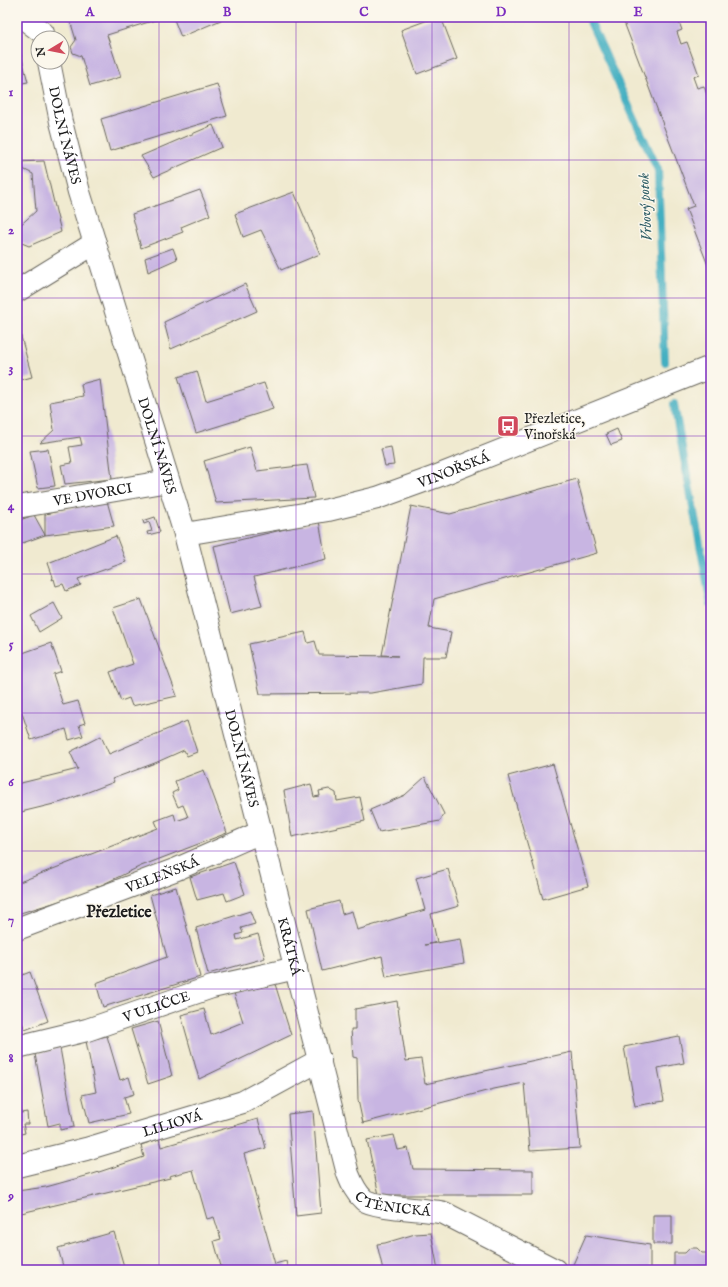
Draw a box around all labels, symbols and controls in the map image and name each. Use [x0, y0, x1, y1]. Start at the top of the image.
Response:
text: A [85, 4, 96, 21]
text: B [223, 4, 232, 21]
text: C [359, 4, 369, 21]
text: D [496, 4, 507, 21]
text: E [633, 4, 643, 21]
north arrow [30, 30, 70, 70]
text: N [33, 45, 49, 58]
text: 1 [9, 84, 14, 101]
street label: DOLNÍ NÁVES [44, 85, 85, 187]
water label: Vrbový potok [634, 172, 657, 242]
text: 2 [8, 222, 14, 239]
text: 3 [9, 360, 14, 377]
street label: DOLNÍ NÁVES [133, 395, 180, 497]
place label: Přezletice, Vinořská [523, 410, 585, 444]
bus stop icon: Přezletice, Vinořská [495, 413, 521, 439]
street label: VINOŘSKÁ [414, 447, 493, 493]
street label: VE DVORCI [51, 479, 134, 511]
text: 4 [8, 498, 15, 515]
text: 5 [9, 636, 14, 653]
street label: DOLNÍ NÁVES [220, 708, 262, 809]
text: 6 [8, 774, 14, 791]
street label: VELEŇSKÁ [122, 851, 202, 898]
district label: Přezletice [86, 903, 152, 923]
text: 7 [8, 912, 14, 929]
street label: KRÁTKÁ [273, 915, 306, 978]
street label: V ULIČCE [120, 987, 192, 1027]
text: 8 [8, 1050, 14, 1067]
street label: LILIOVÁ [141, 1106, 205, 1142]
text: 9 [7, 1188, 14, 1205]
street label: CTĚNICKÁ [350, 1188, 432, 1221]

